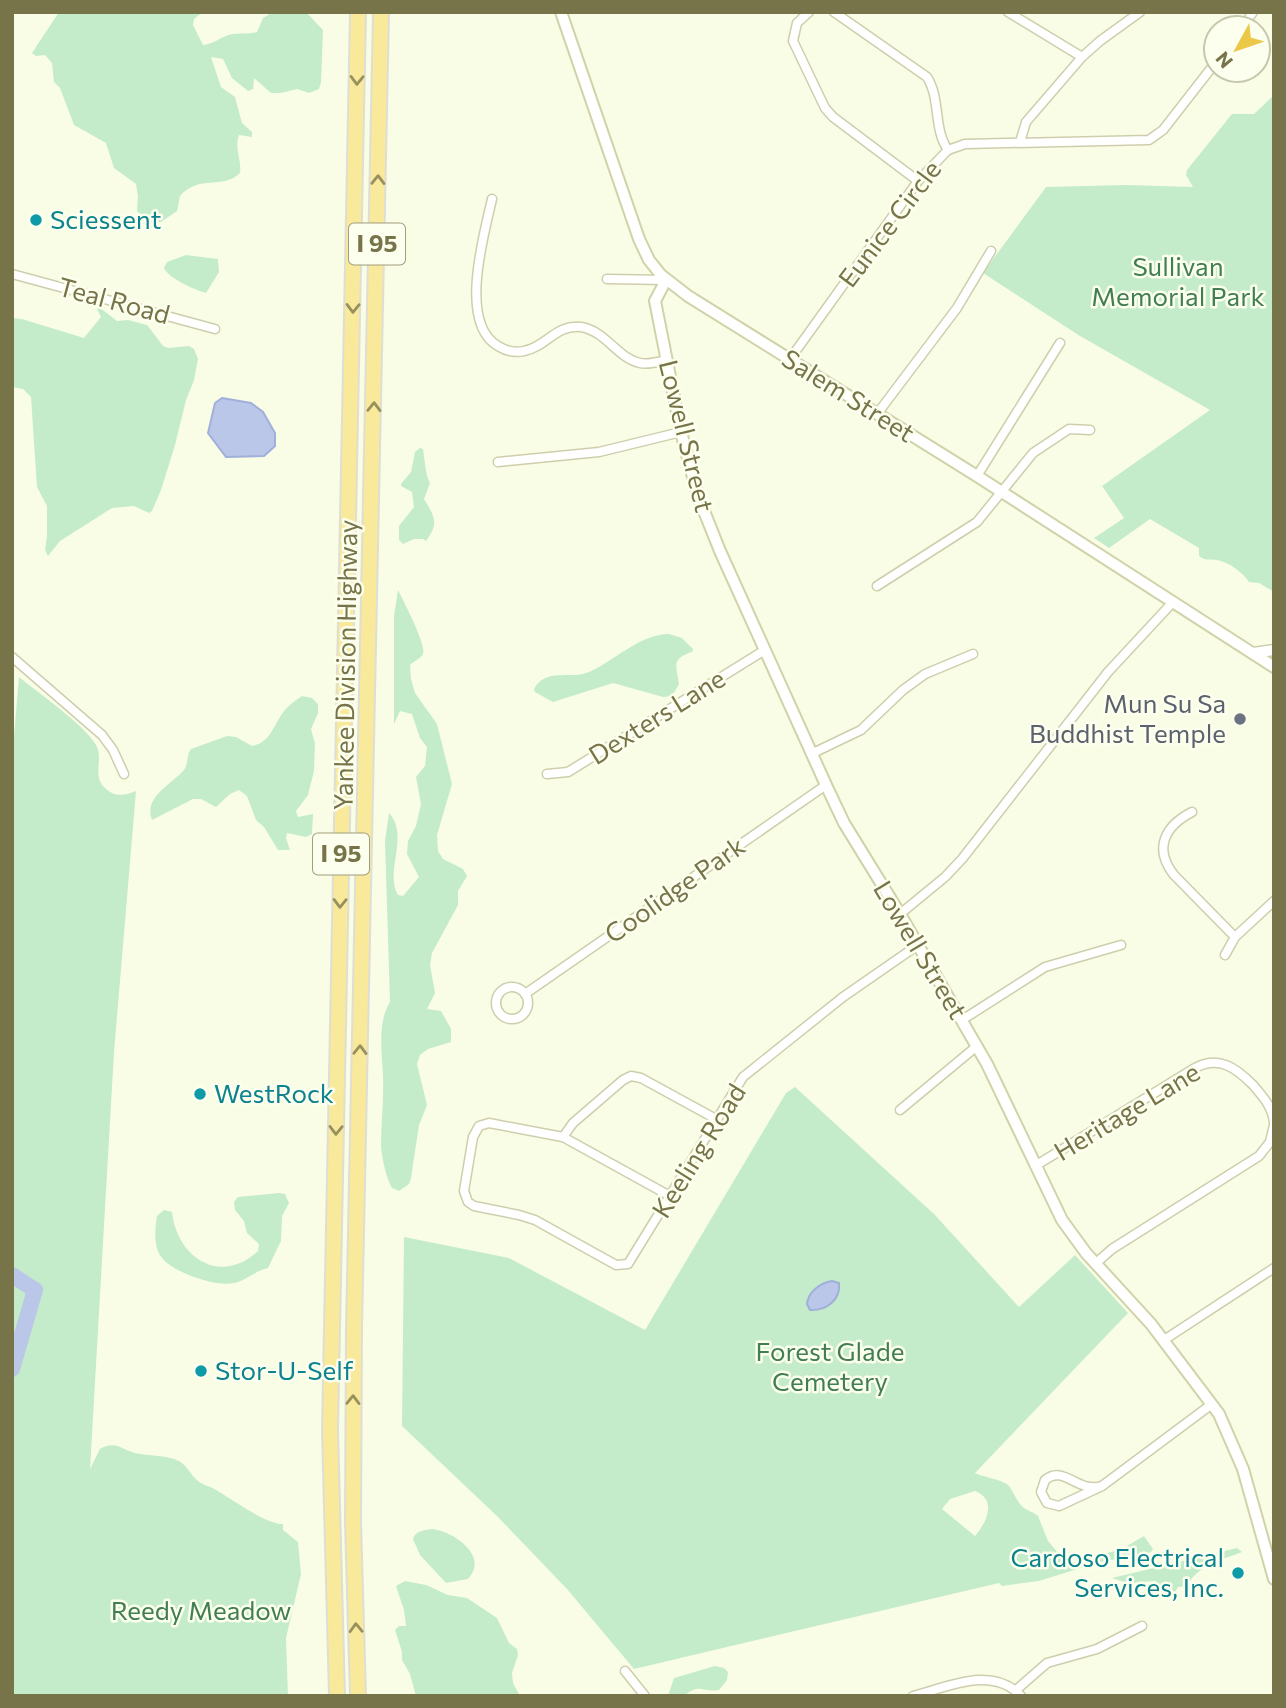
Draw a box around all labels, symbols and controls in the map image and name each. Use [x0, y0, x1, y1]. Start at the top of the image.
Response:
north arrow [1202, 14, 1272, 84]
text: N [1210, 47, 1237, 73]
one-way arrow [349, 76, 365, 86]
street label: Eunice Circle [831, 154, 947, 293]
one-way arrow [371, 174, 386, 185]
place label: Sciessent [50, 203, 161, 234]
marker: Sciessent [28, 212, 44, 228]
road number: I 95 [349, 224, 405, 264]
park label: Sullivan Memorial Park [1091, 250, 1265, 311]
street label: Teal Road [55, 270, 174, 329]
one-way arrow [345, 303, 361, 314]
street label: Salem Street [777, 342, 921, 448]
street label: Lowell Street [654, 356, 721, 515]
one-way arrow [366, 401, 382, 412]
street label: Yankee Division Highway [326, 519, 363, 811]
street label: Dexters Lane [582, 662, 730, 770]
place label: Mun Su Sa Buddhist Temple [1029, 687, 1226, 748]
marker: Mun Su Sa Buddhist Temple [1232, 711, 1248, 727]
street label: Coolidge Park [598, 829, 750, 949]
road number: I 95 [313, 834, 369, 874]
street label: Lowell Street [868, 875, 975, 1024]
one-way arrow [332, 898, 348, 909]
one-way arrow [353, 1044, 368, 1055]
street label: Heritage Lane [1048, 1055, 1205, 1166]
place label: WestRock [214, 1077, 334, 1108]
street label: Keeling Road [644, 1078, 751, 1223]
marker: WestRock [192, 1086, 208, 1102]
one-way arrow [328, 1125, 343, 1136]
park label: Forest Glade Cemetery [756, 1335, 904, 1396]
place label: Stor-U-Self [215, 1354, 354, 1385]
marker: Stor-U-Self [193, 1363, 209, 1379]
one-way arrow [345, 1394, 361, 1405]
place label: Cardoso Electrical Services, Inc. [1011, 1541, 1224, 1602]
marker: Cardoso Electrical Services, Inc. [1230, 1565, 1246, 1581]
park label: Reedy Meadow [111, 1594, 291, 1625]
one-way arrow [349, 1622, 364, 1633]

